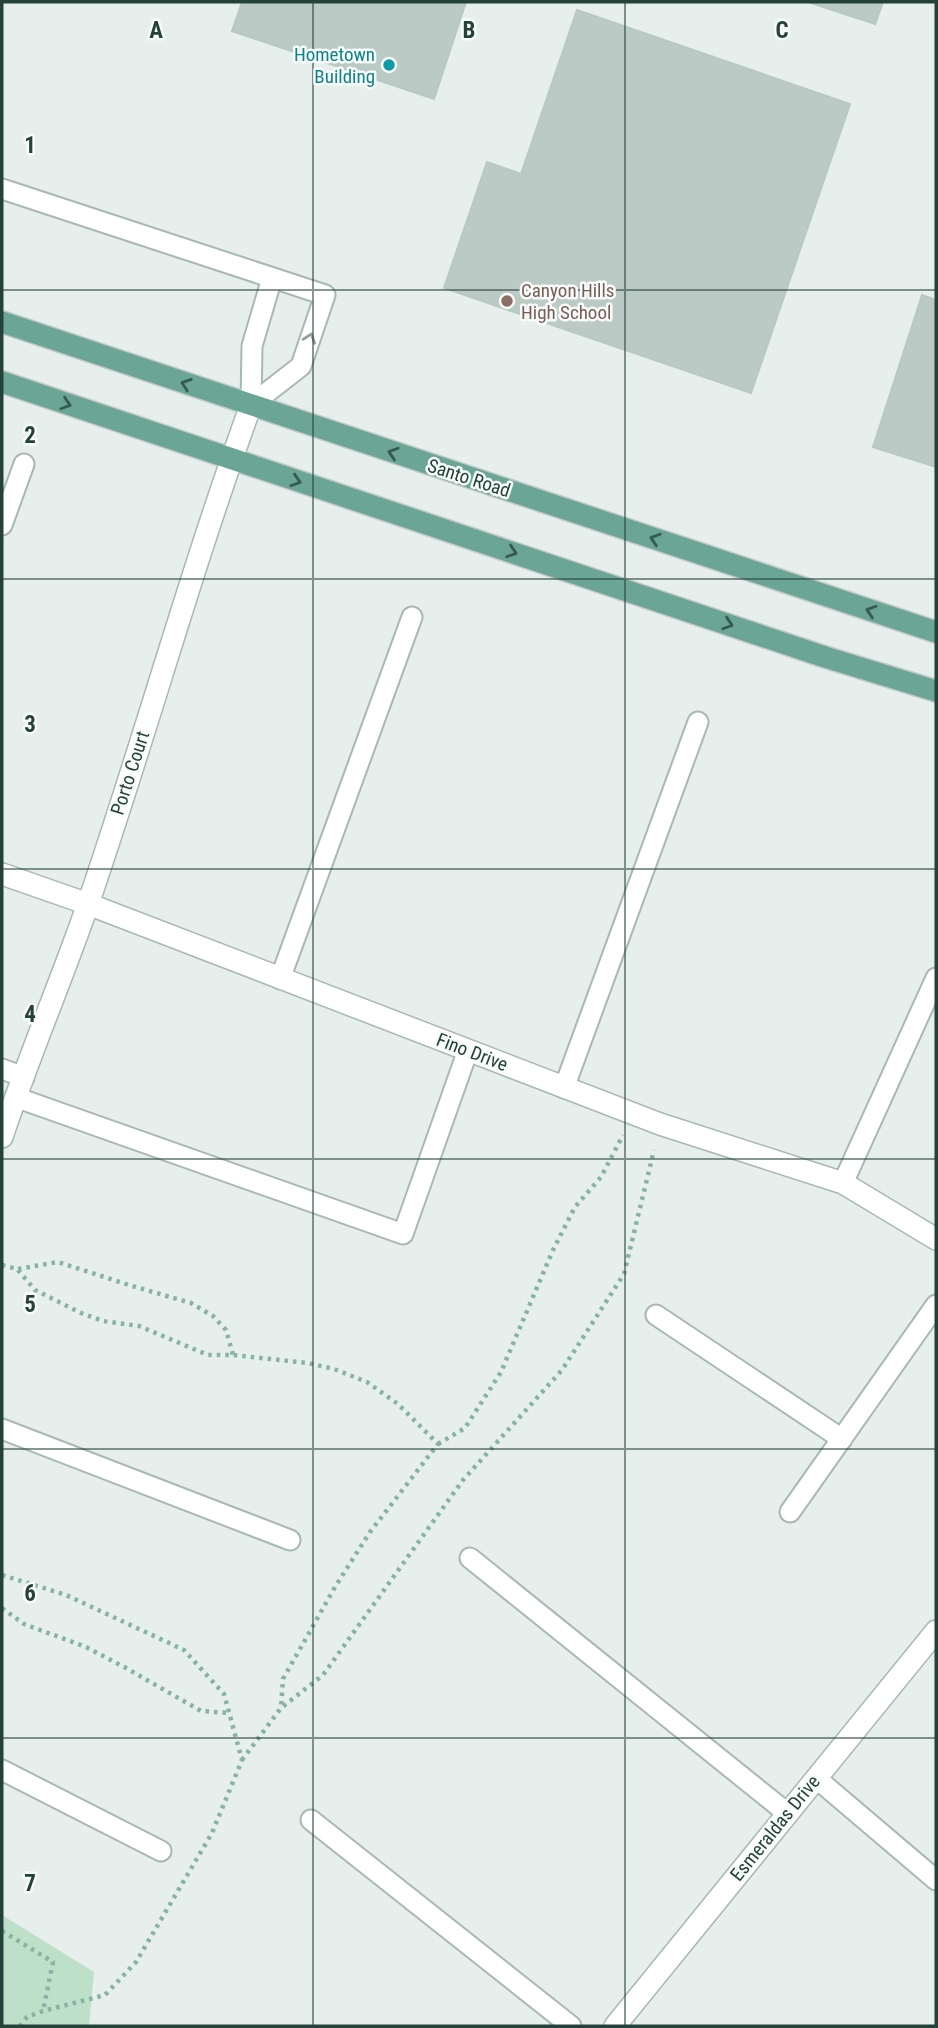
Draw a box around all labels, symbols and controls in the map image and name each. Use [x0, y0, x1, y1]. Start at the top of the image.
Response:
text: A [149, 17, 163, 44]
text: B [463, 17, 475, 44]
text: C [775, 17, 789, 44]
place label: Hometown Building [294, 43, 375, 88]
marker: Hometown Building [381, 57, 397, 73]
text: 1 [24, 132, 36, 159]
place label: Canyon Hills High School [521, 279, 614, 324]
marker: Canyon Hills High School [499, 293, 515, 309]
one-way arrow [302, 333, 316, 345]
one-way arrow [180, 378, 193, 392]
one-way arrow [60, 396, 72, 410]
text: 2 [24, 422, 36, 449]
one-way arrow [387, 446, 399, 461]
street label: Santo Road [425, 454, 513, 502]
one-way arrow [290, 472, 302, 487]
one-way arrow [650, 533, 662, 548]
one-way arrow [505, 544, 517, 559]
one-way arrow [866, 605, 878, 619]
one-way arrow [721, 616, 733, 631]
text: 3 [24, 711, 36, 738]
street label: Porto Court [106, 728, 154, 818]
text: 4 [24, 1001, 36, 1028]
street label: Fino Drive [433, 1028, 511, 1076]
text: 5 [24, 1291, 36, 1318]
text: 6 [24, 1580, 36, 1607]
street label: Esmeraldas Drive [725, 1770, 825, 1886]
text: 7 [24, 1870, 36, 1897]

